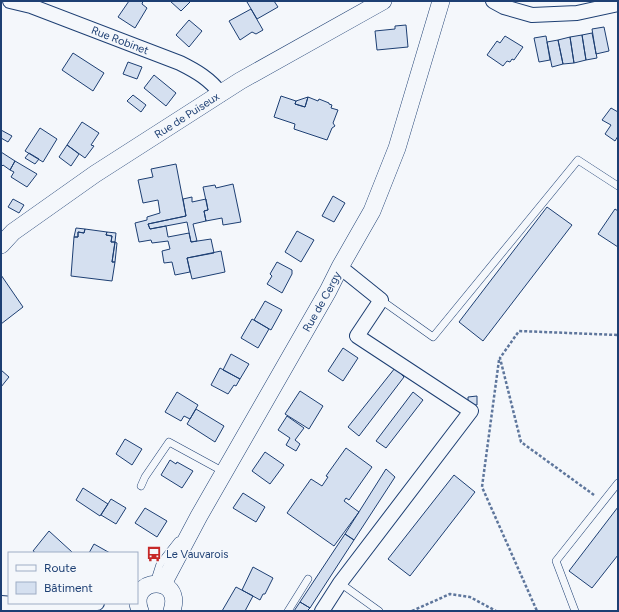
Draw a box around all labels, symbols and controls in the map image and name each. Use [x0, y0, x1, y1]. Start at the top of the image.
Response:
street label: Rue Robinet [90, 23, 151, 57]
street label: Rue de Puiseux [152, 89, 222, 141]
street label: Rue de Cergy [300, 269, 343, 334]
bus stop icon: Le Vauvarois [145, 545, 163, 563]
place label: Le Vauvarois [166, 548, 228, 561]
legend [8, 552, 138, 604]
text: Route [44, 561, 77, 575]
text: Bâtiment [44, 581, 93, 595]

